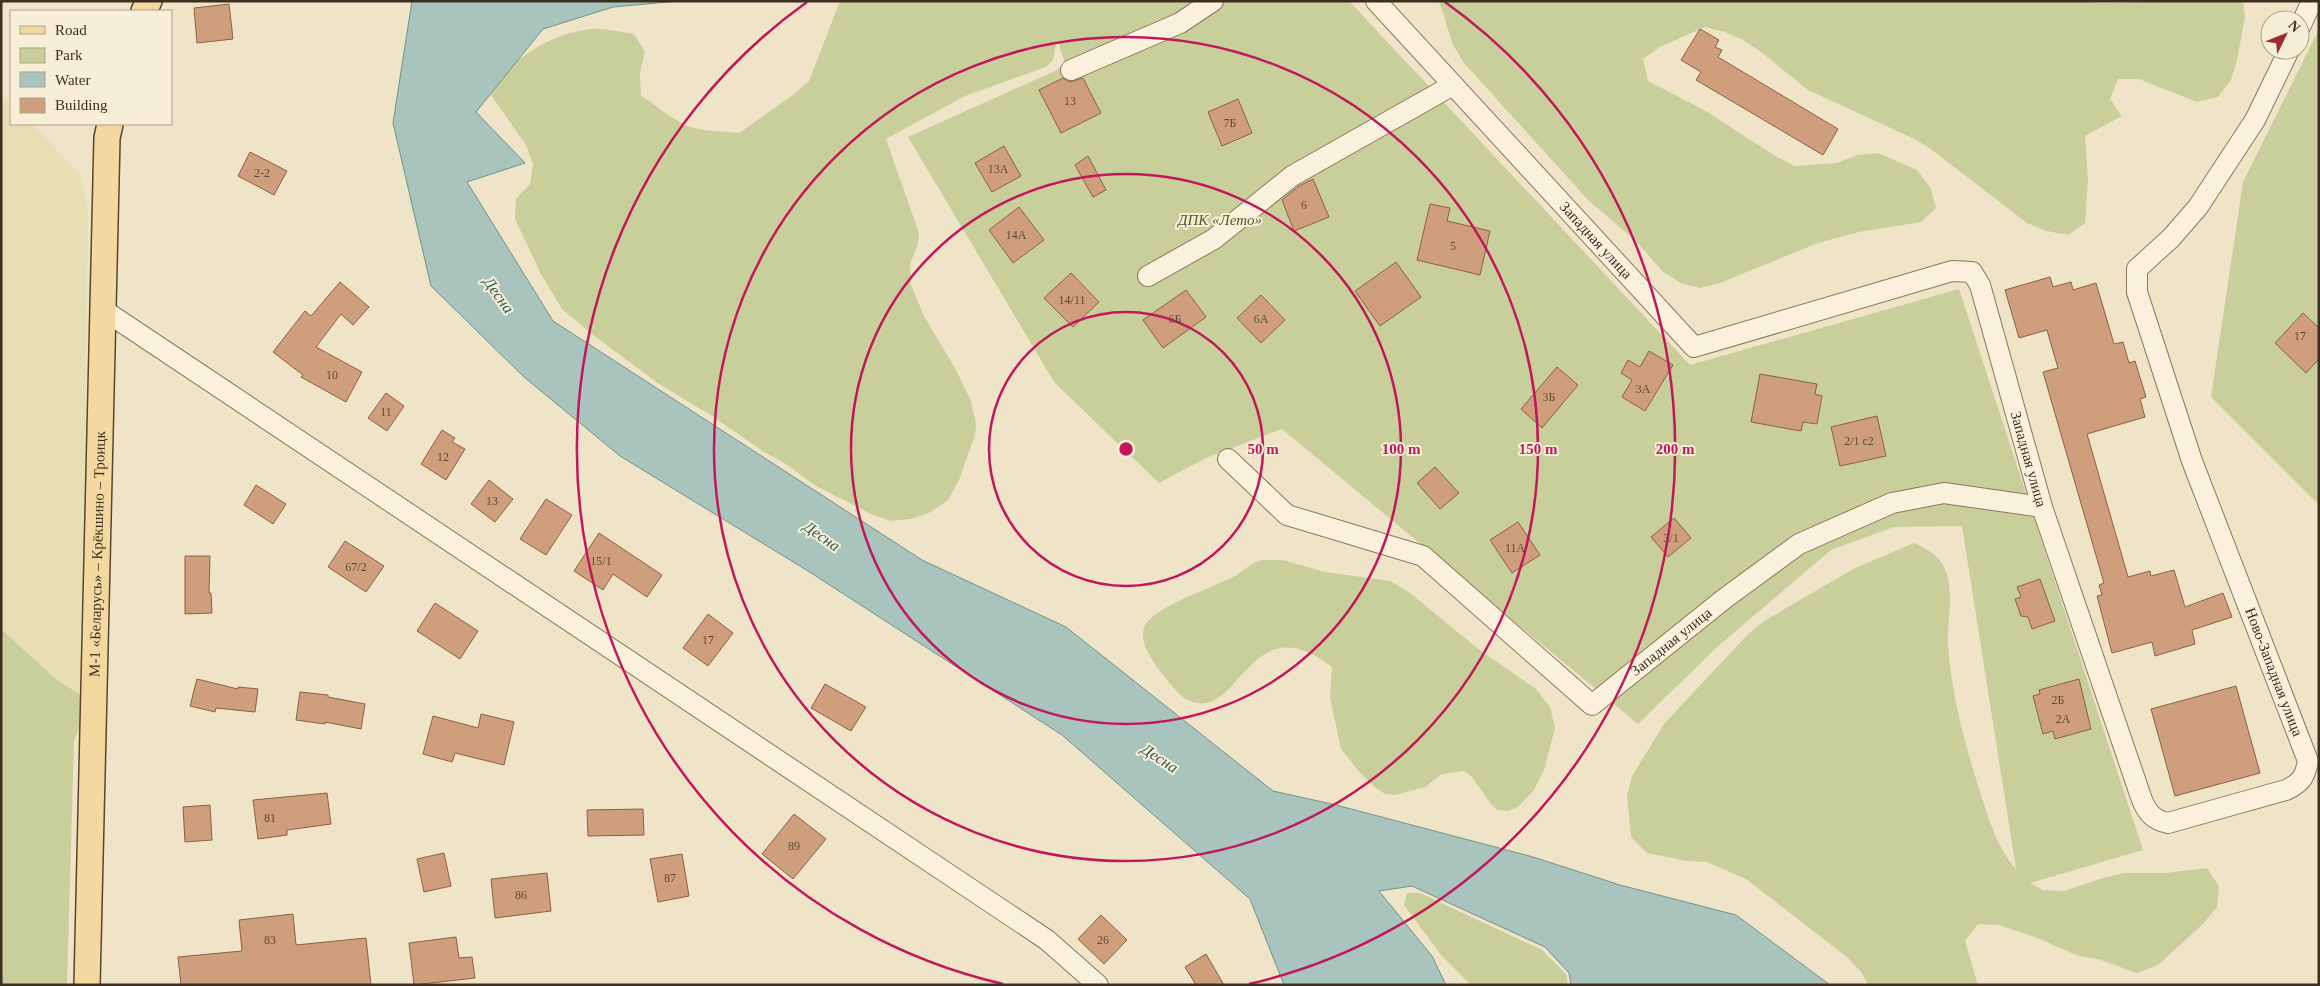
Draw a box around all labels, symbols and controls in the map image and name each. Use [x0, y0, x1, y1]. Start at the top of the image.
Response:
legend [10, 10, 172, 125]
north arrow [2260, 10, 2310, 60]
text: N [2285, 18, 2303, 35]
text: Road [55, 22, 87, 38]
text: Park [55, 47, 83, 63]
text: Water [55, 72, 90, 88]
house number: 13 [1064, 94, 1076, 108]
text: Building [55, 97, 108, 113]
house number: 7Б [1224, 116, 1237, 130]
house number: 13А [988, 162, 1009, 176]
house number: 2-2 [254, 166, 270, 180]
house number: 6 [1301, 198, 1307, 212]
street label: Западная улица [1557, 199, 1635, 282]
park label: ДПК «Лето» [1176, 212, 1262, 228]
house number: 14А [1006, 228, 1027, 242]
house number: 5 [1450, 239, 1456, 253]
water label: Десна [479, 272, 517, 317]
house number: 14/11 [1059, 293, 1085, 307]
house number: 6Б [1169, 312, 1182, 326]
house number: 6А [1254, 312, 1269, 326]
house number: 17 [2294, 329, 2306, 343]
house number: 10 [326, 368, 338, 382]
house number: 3А [1636, 382, 1651, 396]
house number: 3Б [1543, 390, 1556, 404]
house number: 11 [380, 405, 392, 419]
street label: Западная улица [2008, 409, 2050, 509]
street label: М-1 «Беларусь» – Крёкшино – Троицк [86, 430, 108, 677]
house number: 2/1 с2 [1844, 434, 1874, 448]
centre of rings [1117, 440, 1135, 458]
text: 50 m [1247, 441, 1279, 457]
text: 100 m [1382, 441, 1421, 457]
text: 150 m [1519, 441, 1558, 457]
text: 200 m [1656, 441, 1695, 457]
house number: 12 [437, 450, 449, 464]
house number: 13 [486, 494, 498, 508]
water label: Десна [798, 516, 843, 555]
house number: 3/1 [1663, 531, 1679, 545]
house number: 11А [1505, 541, 1525, 555]
house number: 15/1 [590, 554, 612, 568]
house number: 67/2 [345, 560, 367, 574]
street label: Западная улица [1627, 604, 1715, 679]
street label: Ново-Западная улица [2242, 605, 2306, 739]
house number: 17 [702, 633, 714, 647]
house number: 2Б [2052, 693, 2065, 707]
house number: 2А [2056, 712, 2071, 726]
water label: Десна [1136, 739, 1181, 777]
house number: 81 [264, 811, 276, 825]
house number: 89 [788, 839, 800, 853]
house number: 87 [664, 871, 676, 885]
house number: 86 [515, 888, 527, 902]
house number: 83 [264, 933, 276, 947]
house number: 26 [1097, 933, 1109, 947]

